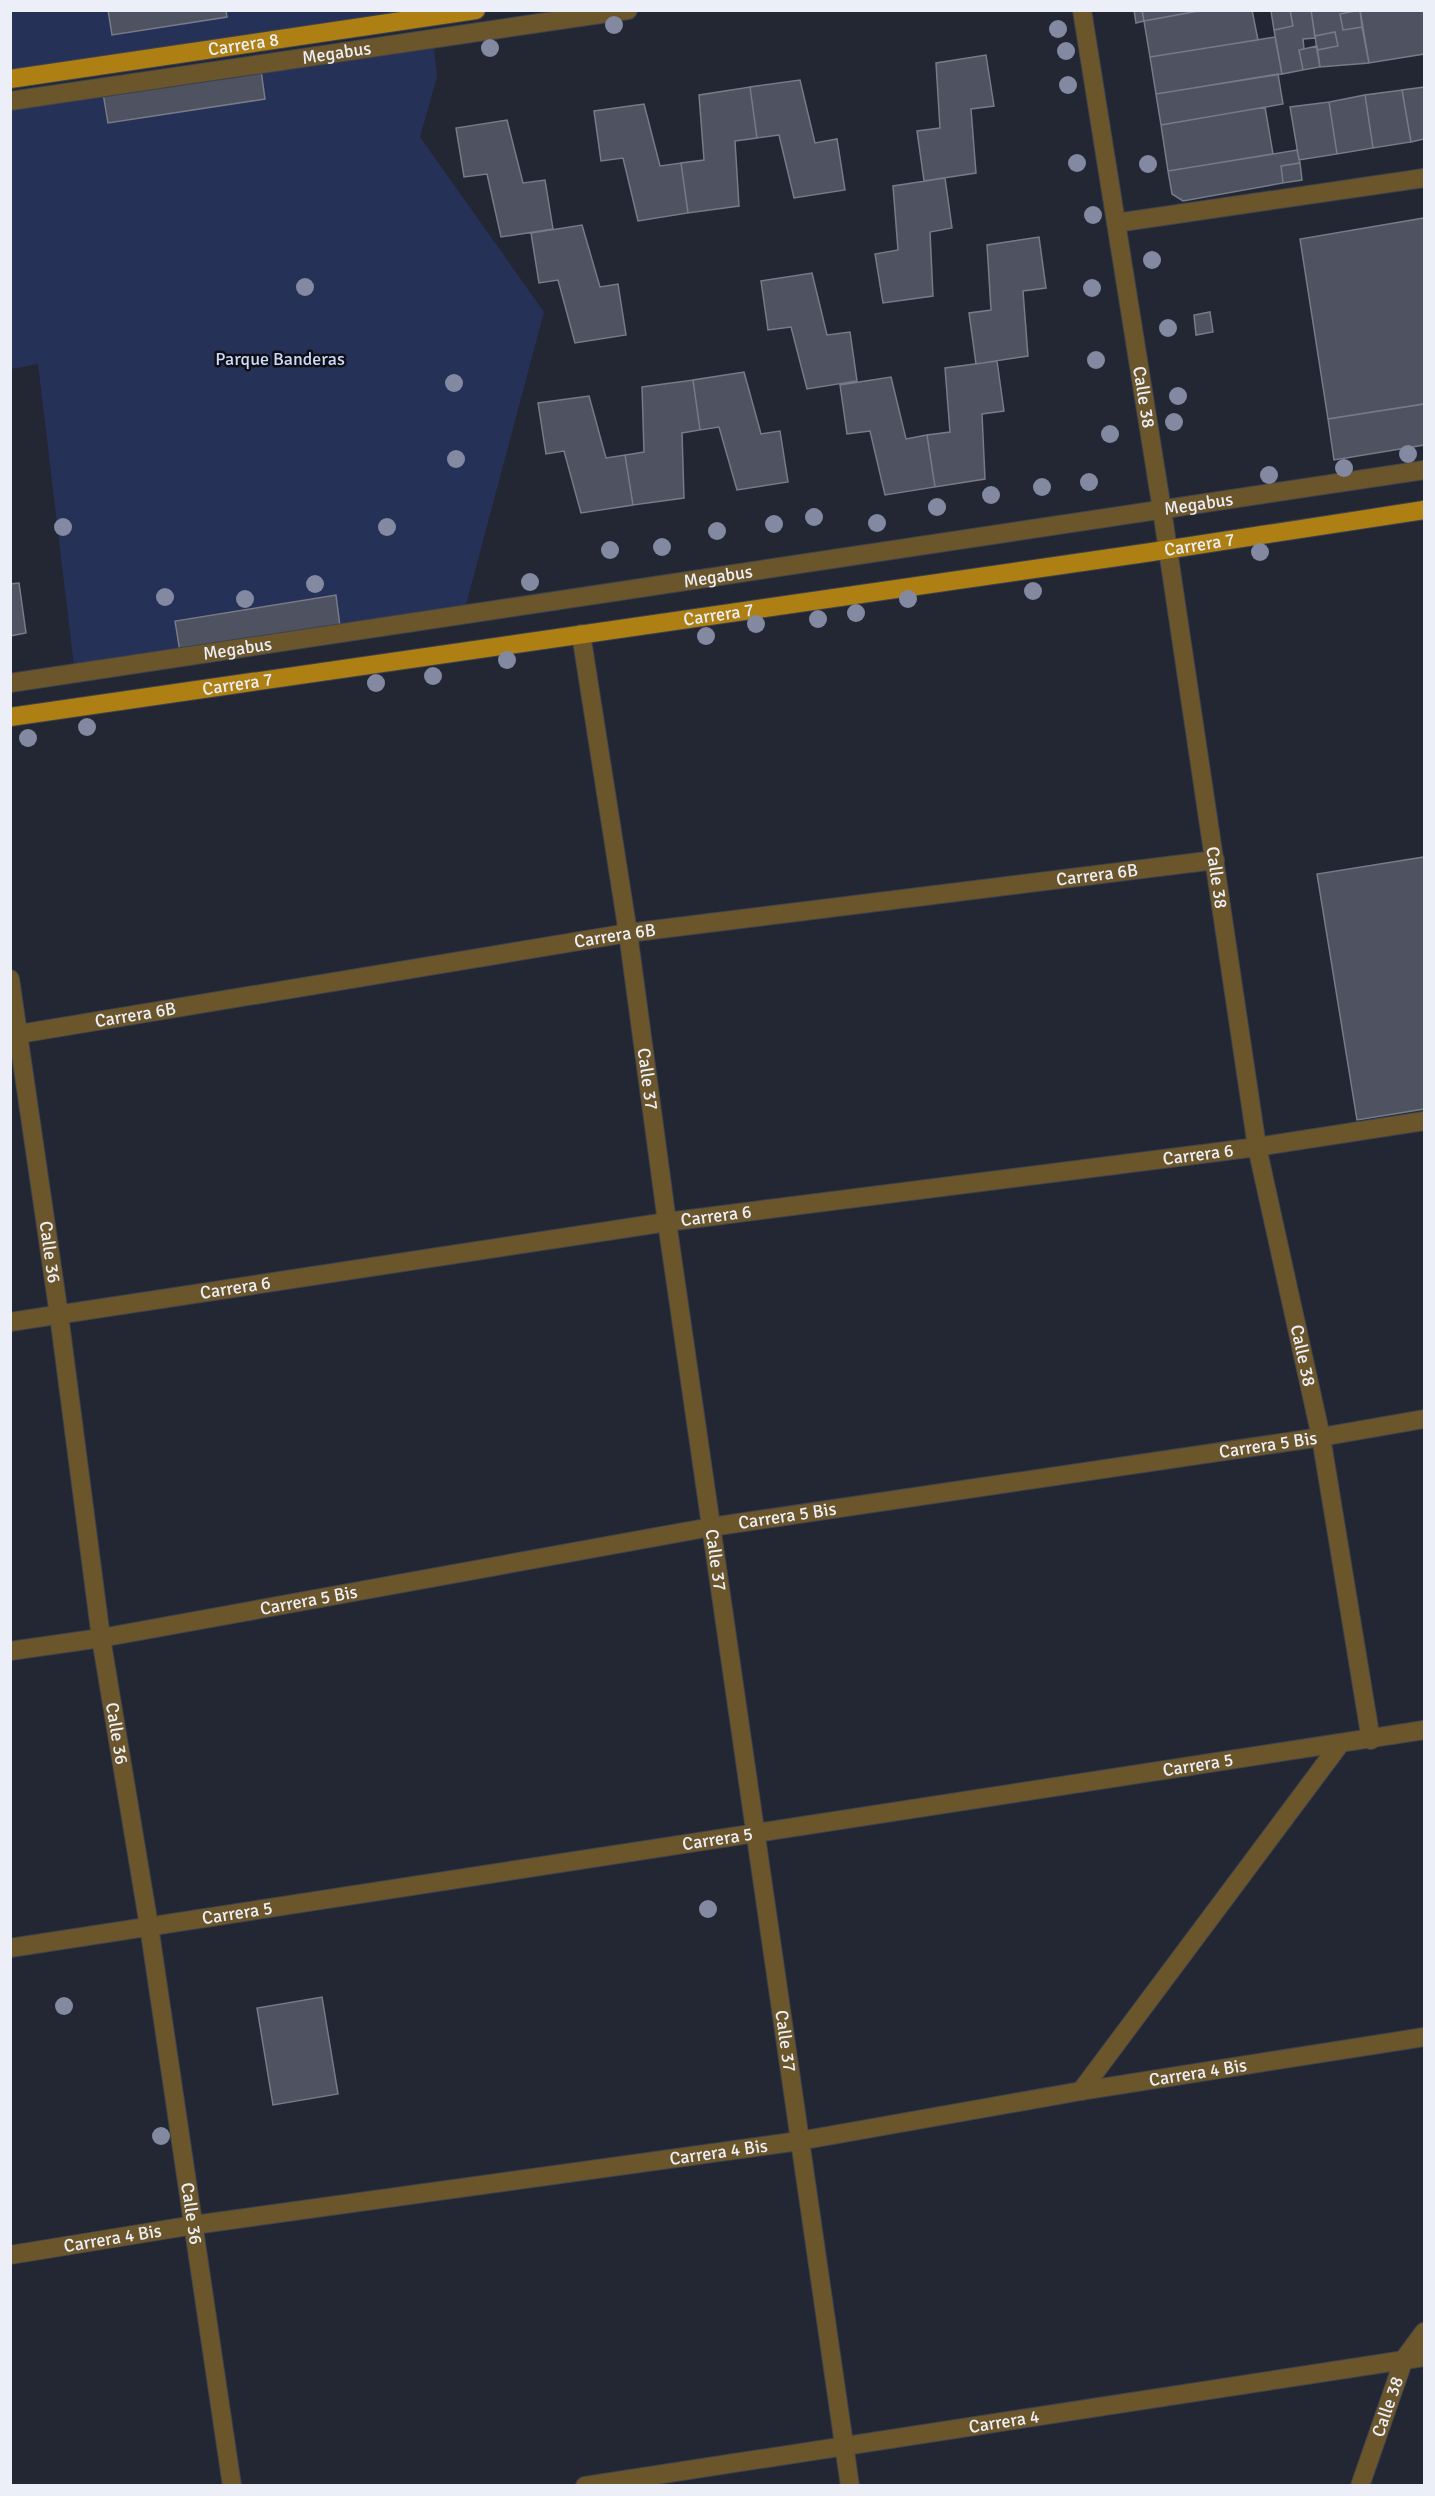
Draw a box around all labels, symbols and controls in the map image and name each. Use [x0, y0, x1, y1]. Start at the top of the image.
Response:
street label: Carrera 8 [207, 28, 280, 61]
street label: Megabus [301, 37, 373, 69]
park label: Parque Banderas [215, 348, 345, 370]
street label: Calle 38 [1128, 364, 1160, 430]
street label: Megabus [1163, 488, 1235, 520]
street label: Carrera 7 [1163, 528, 1236, 561]
street label: Megabus [682, 560, 754, 592]
street label: Carrera 7 [682, 599, 755, 631]
street label: Megabus [201, 633, 274, 665]
street label: Carrera 7 [201, 668, 274, 700]
street label: Calle 38 [1201, 845, 1232, 910]
street label: Carrera 6B [1055, 859, 1139, 891]
street label: Carrera 6B [573, 919, 657, 953]
street label: Carrera 6B [93, 997, 178, 1032]
street label: Calle 37 [633, 1047, 663, 1111]
street label: Carrera 6 [1161, 1139, 1235, 1170]
street label: Carrera 6 [679, 1200, 753, 1231]
street label: Calle 36 [34, 1220, 65, 1285]
street label: Carrera 6 [199, 1271, 272, 1304]
street label: Calle 38 [1286, 1323, 1321, 1388]
street label: Carrera 5 Bis [1218, 1427, 1319, 1463]
street label: Carrera 5 Bis [737, 1498, 838, 1534]
street label: Calle 37 [701, 1528, 731, 1593]
street label: Carrera 5 Bis [258, 1581, 359, 1620]
street label: Calle 36 [101, 1701, 133, 1766]
street label: Carrera 5 [1161, 1749, 1235, 1781]
street label: Carrera 5 [681, 1823, 754, 1855]
street label: Carrera 5 [200, 1897, 274, 1929]
street label: Calle 37 [770, 2009, 801, 2074]
street label: Carrera 4 Bis [1147, 2054, 1249, 2091]
street label: Carrera 4 Bis [668, 2134, 769, 2170]
street label: Calle 36 [176, 2181, 207, 2246]
street label: Carrera 4 Bis [62, 2219, 163, 2257]
street label: Calle 38 [1367, 2373, 1408, 2440]
street label: Carrera 4 [967, 2405, 1041, 2438]

